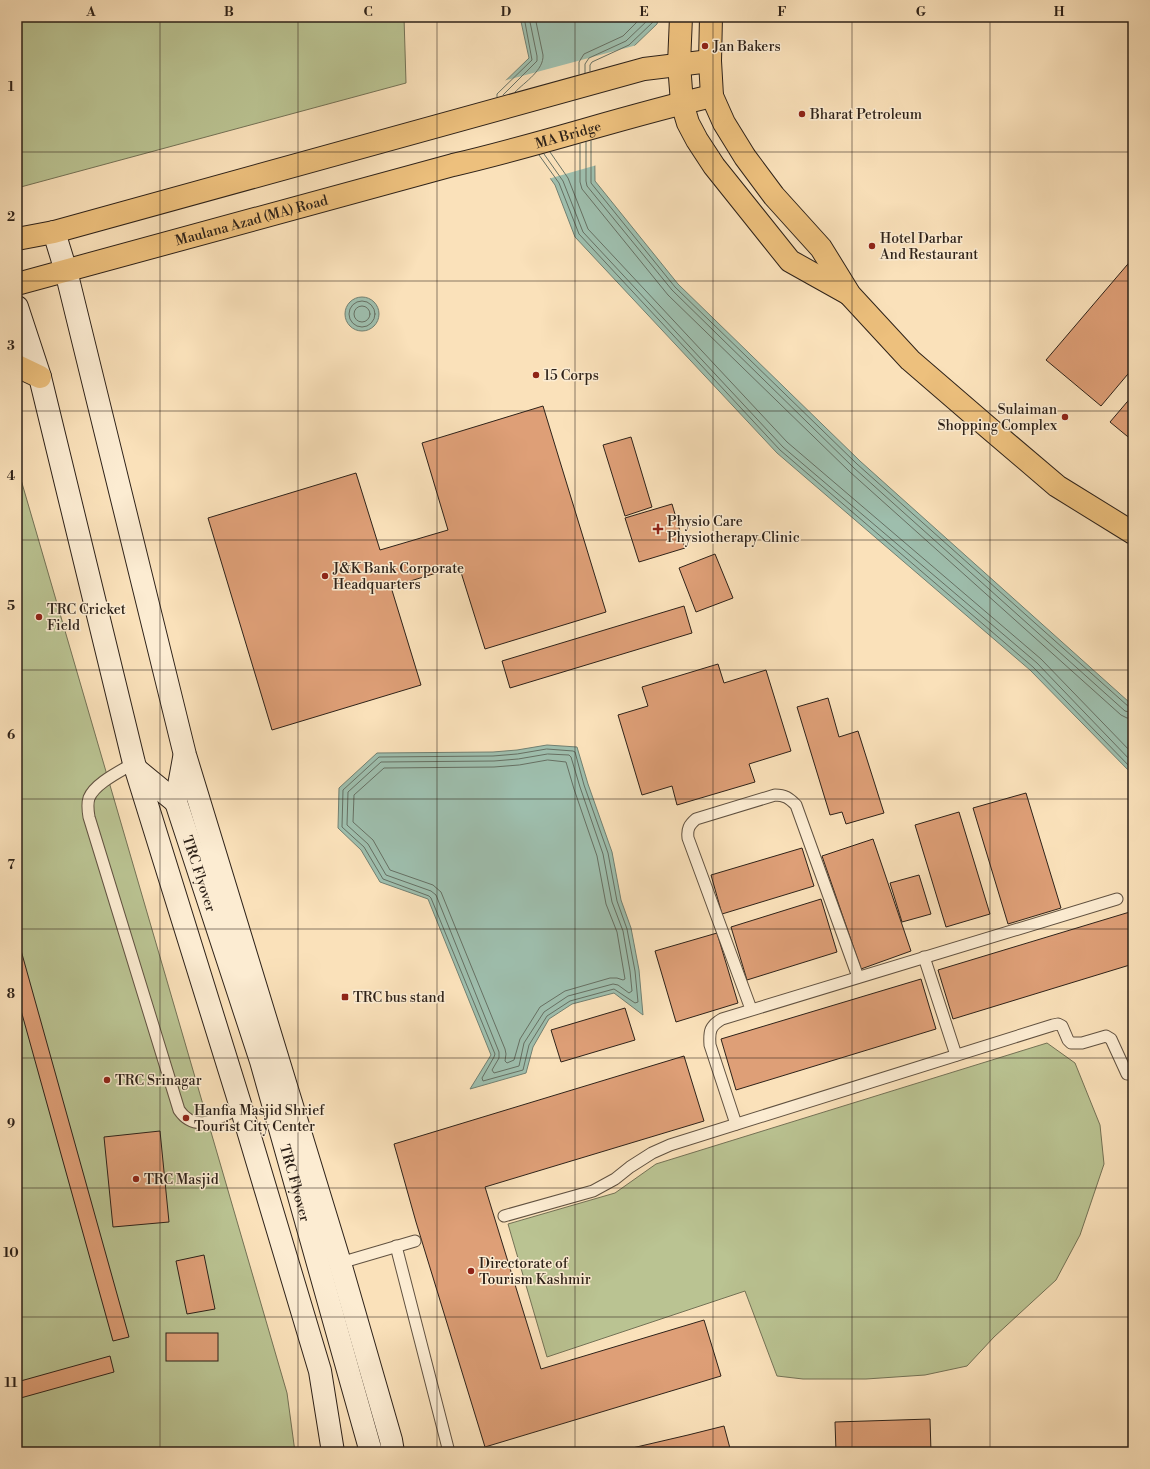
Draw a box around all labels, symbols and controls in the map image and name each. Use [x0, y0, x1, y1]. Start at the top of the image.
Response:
text: A [85, 4, 96, 20]
text: B [224, 4, 234, 20]
text: C [363, 4, 373, 20]
text: D [501, 4, 511, 20]
text: E [639, 4, 649, 20]
text: F [777, 4, 787, 20]
text: G [916, 4, 927, 20]
text: H [1054, 4, 1065, 20]
place label: Jan Bakers [712, 38, 781, 56]
marker: Jan Bakers [700, 41, 710, 51]
text: 1 [8, 79, 15, 95]
place label: Bharat Petroleum [809, 106, 922, 124]
marker: Bharat Petroleum [797, 109, 807, 119]
street label: MA Bridge [533, 118, 603, 153]
street label: Maulana Azad (MA) Road [173, 192, 330, 250]
text: 2 [7, 209, 15, 225]
place label: Hotel Darbar And Restaurant [879, 230, 978, 264]
marker: Hotel Darbar And Restaurant [867, 241, 877, 251]
text: 3 [7, 338, 15, 354]
place label: 15 Corps [544, 367, 599, 385]
marker: 15 Corps [531, 370, 541, 380]
place label: Sulaiman Shopping Complex [937, 401, 1058, 435]
marker: Sulaiman Shopping Complex [1060, 412, 1070, 422]
text: 4 [7, 468, 16, 484]
place label: Physio Care Physiotherapy Clinic [667, 513, 800, 547]
marker: Physio Care Physiotherapy Clinic [652, 523, 664, 535]
place label: J&K Bank Corporate Headquarters [332, 560, 464, 594]
marker: J&K Bank Corporate Headquarters [320, 571, 330, 581]
text: 5 [7, 598, 15, 614]
place label: TRC Cricket Field [47, 601, 126, 635]
marker: TRC Cricket Field [34, 612, 44, 622]
text: 6 [7, 727, 15, 743]
street label: TRC Flyover [178, 833, 219, 914]
text: 7 [7, 857, 15, 873]
text: 8 [7, 986, 15, 1002]
place label: TRC bus stand [353, 989, 445, 1007]
marker: TRC bus stand [340, 992, 350, 1002]
place label: TRC Srinagar [115, 1072, 202, 1090]
marker: TRC Srinagar [102, 1075, 112, 1085]
place label: Hanfia Masjid Shrief Tourist City Center [194, 1102, 325, 1136]
marker: Hanfia Masjid Shrief Tourist City Center [181, 1113, 191, 1123]
text: 9 [7, 1116, 15, 1132]
street label: TRC Flyover [275, 1143, 314, 1224]
place label: TRC Masjid [144, 1171, 219, 1189]
marker: TRC Masjid [131, 1174, 141, 1184]
text: 10 [3, 1245, 19, 1261]
place label: Directorate of Tourism Kashmir [479, 1255, 591, 1289]
marker: Directorate of Tourism Kashmir [466, 1266, 476, 1276]
text: 11 [5, 1375, 18, 1391]

